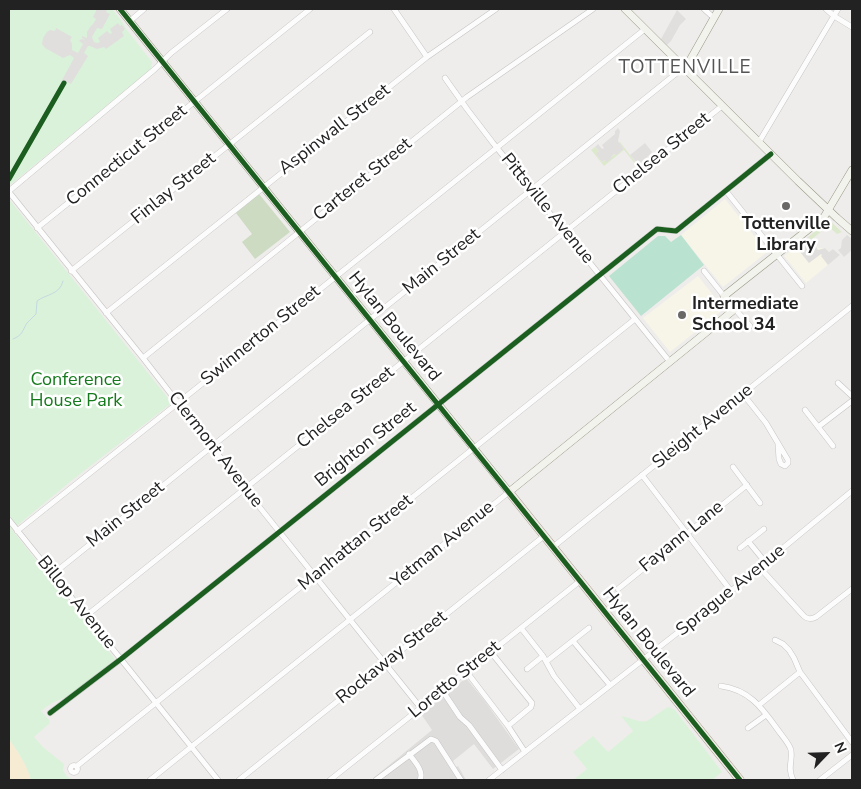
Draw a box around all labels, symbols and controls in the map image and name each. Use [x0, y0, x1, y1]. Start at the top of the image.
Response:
district label: TOTTENVILLE [617, 57, 753, 79]
street label: Aspinwall Street [275, 80, 395, 180]
street label: Connecticut Street [62, 101, 192, 211]
street label: Chelsea Street [609, 108, 715, 200]
street label: Carteret Street [310, 134, 416, 226]
street label: Finlay Street [128, 149, 220, 229]
street label: Pittsville Avenue [496, 149, 598, 269]
marker: Tottenville Library [780, 200, 792, 212]
place label: Tottenville Library [742, 214, 830, 256]
street label: Main Street [399, 224, 485, 300]
street label: Hylan Boulevard [343, 268, 445, 386]
street label: Swinnerton Street [197, 281, 325, 391]
place label: Intermediate School 34 [692, 294, 799, 336]
marker: Intermediate School 34 [676, 309, 688, 321]
street label: Chelsea Street [293, 362, 399, 454]
park label: Conference House Park [30, 370, 122, 412]
street label: Sleight Avenue [648, 380, 758, 474]
street label: Clermont Avenue [163, 388, 267, 512]
street label: Brighton Street [311, 398, 421, 492]
street label: Main Street [83, 477, 169, 553]
street label: Manhattan Street [294, 490, 418, 596]
street label: Yetman Avenue [387, 497, 499, 593]
street label: Fayann Lane [636, 497, 728, 577]
street label: Sprague Avenue [672, 541, 790, 641]
street label: Billop Avenue [32, 552, 120, 654]
street label: Hylan Boulevard [597, 584, 699, 702]
street label: Rockaway Street [332, 607, 452, 709]
street label: Loretto Street [405, 636, 505, 724]
north arrow [801, 729, 851, 779]
text: N [829, 739, 851, 756]

